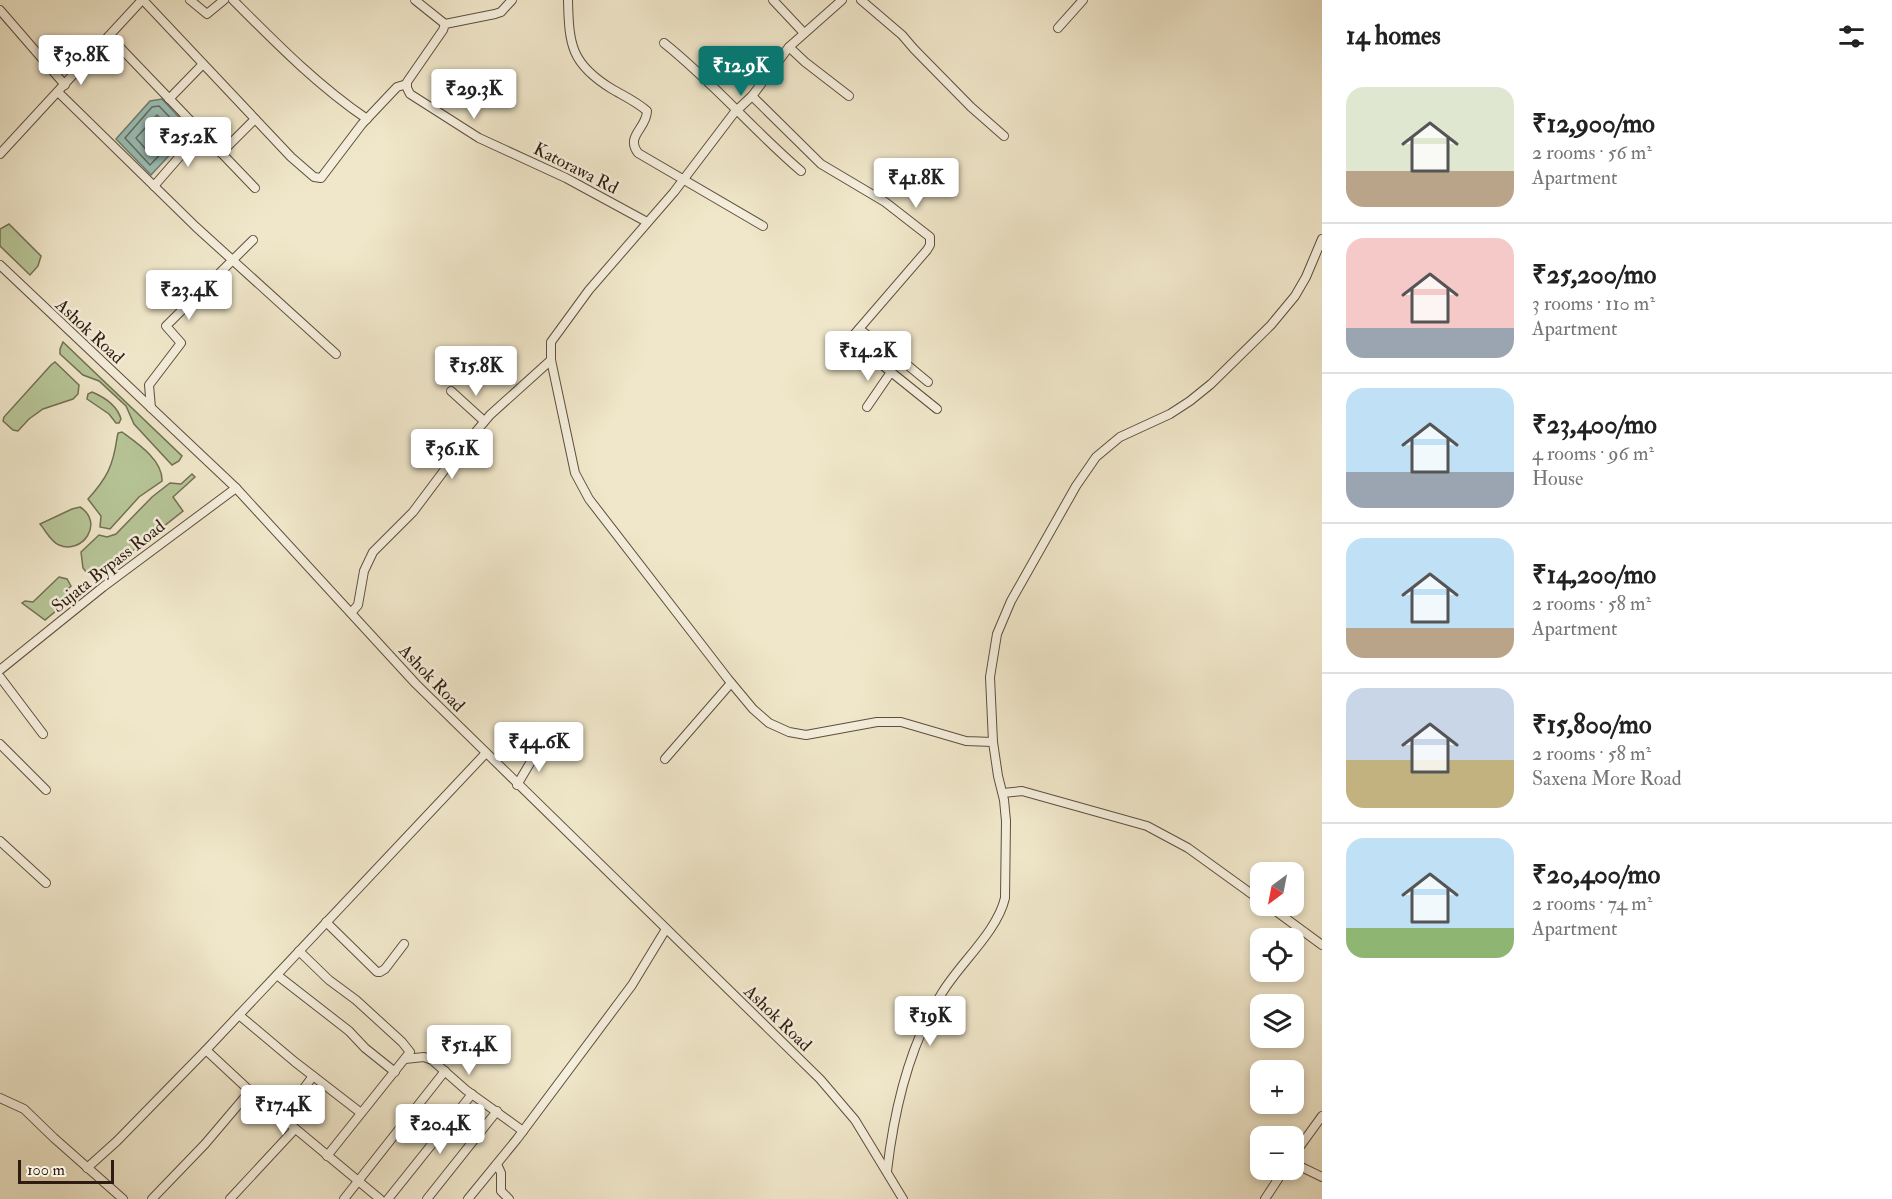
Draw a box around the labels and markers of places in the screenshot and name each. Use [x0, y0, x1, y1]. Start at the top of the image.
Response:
pin: ₹30.8K [32, 35, 130, 86]
pin: ₹12.9K [692, 46, 790, 97]
pin: ₹29.3K [425, 69, 523, 120]
pin: ₹25.2K [139, 117, 237, 168]
pin: ₹41.8K [867, 158, 965, 209]
pin: ₹23.4K [140, 270, 238, 321]
pin: ₹14.2K [819, 331, 917, 382]
pin: ₹15.8K [427, 346, 525, 397]
pin: ₹36.1K [403, 429, 501, 480]
pin: ₹44.6K [490, 722, 588, 773]
pin: ₹19K [894, 996, 966, 1047]
pin: ₹51.4K [420, 1025, 518, 1076]
pin: ₹17.4K [234, 1085, 332, 1136]
pin: ₹20.4K [391, 1104, 489, 1155]

